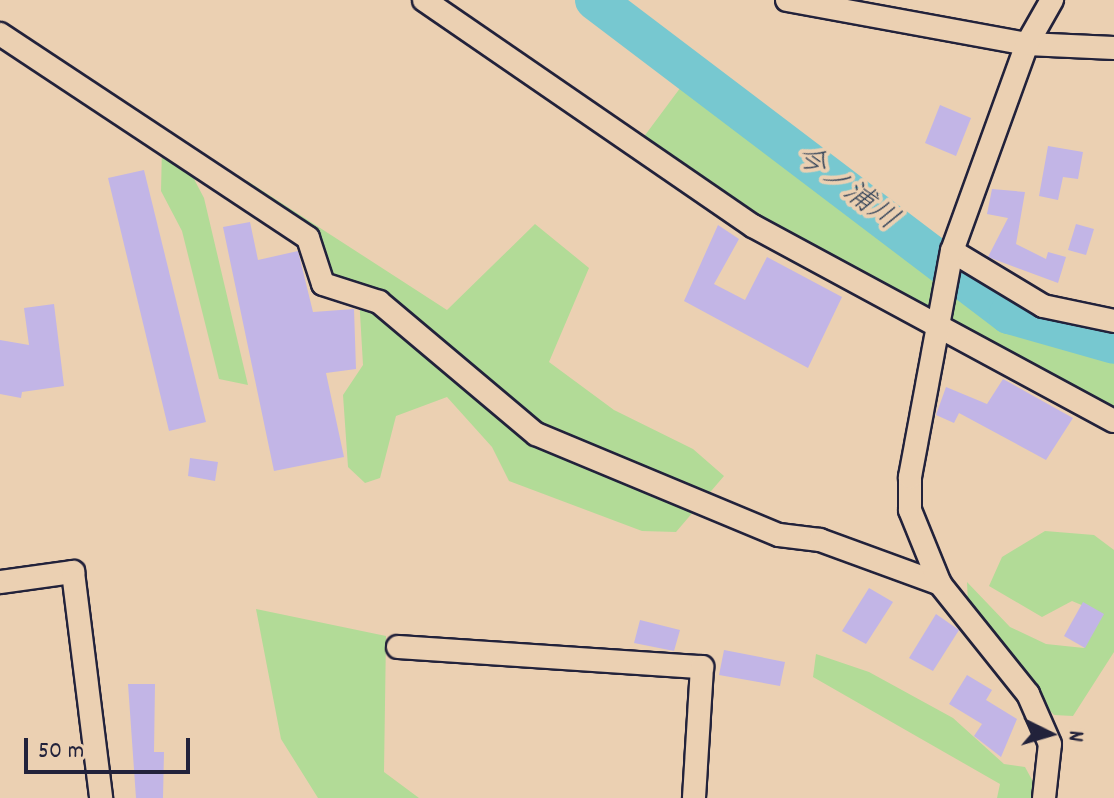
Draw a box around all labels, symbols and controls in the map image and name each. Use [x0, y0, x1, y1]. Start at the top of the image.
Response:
water label: 今ノ浦川 [786, 140, 904, 240]
north arrow [1010, 694, 1090, 774]
scale bar [28, 722, 194, 772]
text: N [1058, 729, 1090, 743]
text: 50 m [38, 735, 84, 769]

